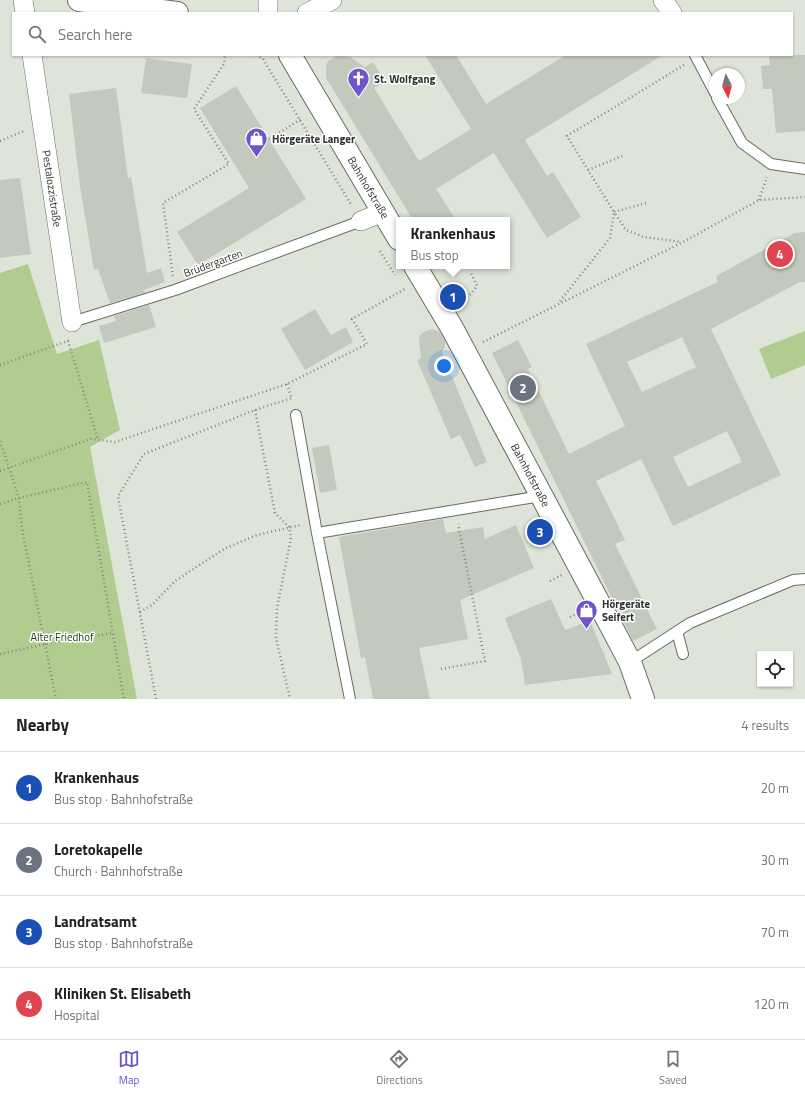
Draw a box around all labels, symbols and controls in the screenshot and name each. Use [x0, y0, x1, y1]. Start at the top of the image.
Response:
search box [12, 12, 793, 56]
icon: search [26, 23, 48, 45]
text: Search here [58, 23, 132, 46]
church icon: St. Wolfgang [345, 66, 371, 99]
north arrow [709, 68, 745, 104]
place label: St. Wolfgang [374, 71, 436, 87]
shop icon: Hörgeräte Langer [243, 126, 269, 159]
place label: Hörgeräte Langer [272, 131, 355, 147]
street label: Pestalozzistraße [38, 149, 66, 228]
street label: Bahnhofstraße [344, 153, 393, 222]
popup [396, 217, 510, 269]
text: Krankenhaus [410, 222, 496, 245]
pin: 4 [767, 239, 793, 269]
street label: Brüdergarten [181, 245, 245, 281]
text: Bus stop [410, 245, 459, 265]
pin: 1 [440, 282, 466, 312]
your location [434, 356, 454, 376]
pin: 2 [510, 373, 536, 403]
street label: Bahnhofstraße [507, 441, 554, 510]
pin: 3 [527, 517, 553, 547]
place label: Hörgeräte Seifert [602, 596, 651, 625]
shop icon: Hörgeräte Seifert [574, 597, 600, 630]
park label: Alter Friedhof [30, 629, 94, 645]
map controls [757, 651, 793, 687]
button: locate [757, 651, 793, 687]
text: Nearby [16, 712, 69, 738]
text: 4 results [741, 715, 789, 735]
text: Krankenhaus [54, 766, 139, 789]
text: 1 [25, 778, 33, 798]
text: 20 m [761, 778, 789, 798]
text: Bus stop · Bahnhofstraße [54, 789, 193, 809]
text: Loretokapelle [54, 838, 143, 861]
text: 2 [25, 850, 33, 870]
text: 30 m [761, 850, 789, 870]
text: Church · Bahnhofstraße [54, 861, 183, 881]
text: Landratsamt [54, 910, 137, 933]
text: 3 [25, 922, 33, 942]
text: 70 m [761, 922, 789, 942]
text: Bus stop · Bahnhofstraße [54, 933, 193, 953]
text: Kliniken St. Elisabeth [54, 982, 191, 1005]
text: 4 [25, 994, 33, 1014]
text: 120 m [753, 994, 789, 1014]
text: Hospital [54, 1005, 99, 1025]
tab: Map [118, 1048, 140, 1088]
tab: Directions [376, 1048, 423, 1088]
tab: Saved [659, 1048, 687, 1088]

